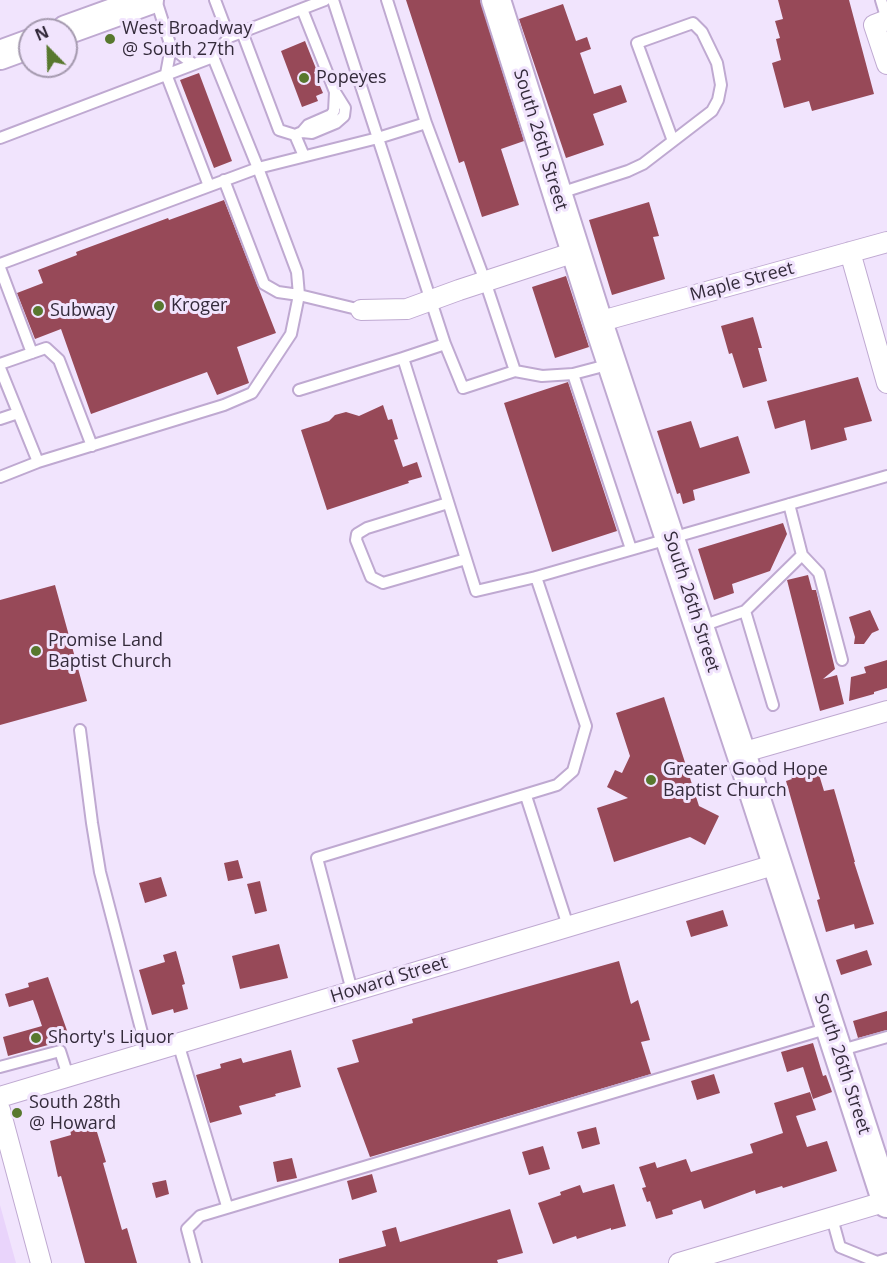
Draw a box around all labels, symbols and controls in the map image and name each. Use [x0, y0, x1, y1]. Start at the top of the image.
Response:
north arrow [18, 18, 78, 78]
place label: West Broadway @ South 27th [122, 18, 252, 60]
text: N [31, 21, 52, 46]
marker: West Broadway @ South 27th [103, 32, 117, 46]
place label: Popeyes [316, 67, 386, 89]
street label: South 26th Street [508, 67, 572, 213]
marker: Popeyes [297, 71, 311, 85]
street label: Maple Street [688, 258, 796, 306]
place label: Kroger [171, 295, 227, 317]
marker: Kroger [152, 299, 166, 313]
place label: Subway [50, 300, 115, 322]
marker: Subway [31, 304, 45, 318]
street label: South 26th Street [658, 529, 724, 675]
place label: Promise Land Baptist Church [48, 630, 172, 672]
marker: Promise Land Baptist Church [29, 644, 43, 658]
place label: Greater Good Hope Baptist Church [663, 759, 828, 802]
marker: Greater Good Hope Baptist Church [644, 773, 658, 787]
street label: Howard Street [328, 952, 450, 1008]
street label: South 26th Street [809, 991, 875, 1137]
place label: Shorty's Liquor [48, 1027, 174, 1049]
marker: Shorty's Liquor [29, 1031, 43, 1045]
place label: South 28th @ Howard [29, 1092, 121, 1134]
marker: South 28th @ Howard [10, 1106, 24, 1120]

